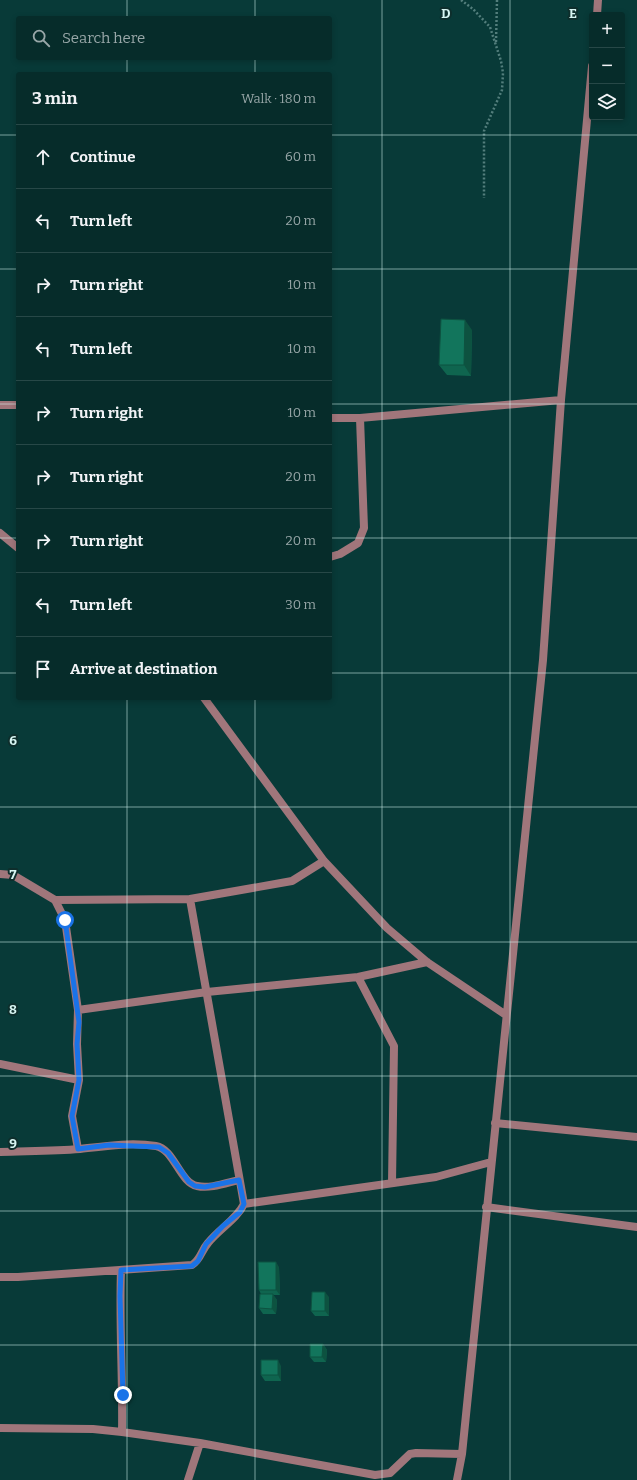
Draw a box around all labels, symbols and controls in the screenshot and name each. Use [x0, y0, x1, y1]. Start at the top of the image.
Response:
text: D [441, 6, 451, 21]
text: E [569, 6, 577, 21]
map controls [589, 12, 625, 120]
button: + [589, 12, 625, 48]
search box [16, 16, 332, 60]
icon: search [30, 27, 52, 49]
text: Search here [62, 29, 145, 47]
button: − [589, 48, 625, 84]
button: layers [589, 84, 625, 120]
text: 3 min [32, 88, 77, 109]
text: Walk · 180 m [241, 91, 316, 106]
icon: ahead [32, 146, 54, 168]
text: Continue [70, 148, 136, 166]
text: 60 m [285, 149, 316, 164]
icon: left [32, 210, 54, 232]
text: Turn left [70, 212, 132, 230]
text: 20 m [286, 213, 316, 228]
icon: right [32, 274, 54, 296]
text: Turn right [70, 276, 143, 294]
text: 10 m [287, 277, 316, 292]
icon: left [32, 338, 54, 360]
text: Turn left [70, 340, 132, 358]
text: 10 m [287, 341, 316, 356]
icon: right [32, 402, 54, 424]
text: Turn right [70, 404, 143, 422]
text: 10 m [287, 405, 316, 420]
icon: right [32, 466, 54, 488]
text: Turn right [70, 468, 143, 486]
text: 20 m [286, 469, 316, 484]
icon: right [32, 530, 54, 552]
text: Turn right [70, 532, 143, 550]
text: 20 m [286, 533, 316, 548]
icon: left [32, 594, 54, 616]
text: Turn left [70, 596, 132, 614]
text: 30 m [285, 597, 316, 612]
icon: arrive [32, 658, 54, 680]
text: Arrive at destination [70, 660, 217, 678]
text: 6 [9, 733, 17, 748]
text: 7 [10, 867, 17, 882]
route start [56, 911, 74, 929]
text: 8 [9, 1002, 17, 1017]
text: 9 [9, 1136, 17, 1151]
route end [114, 1386, 132, 1404]

